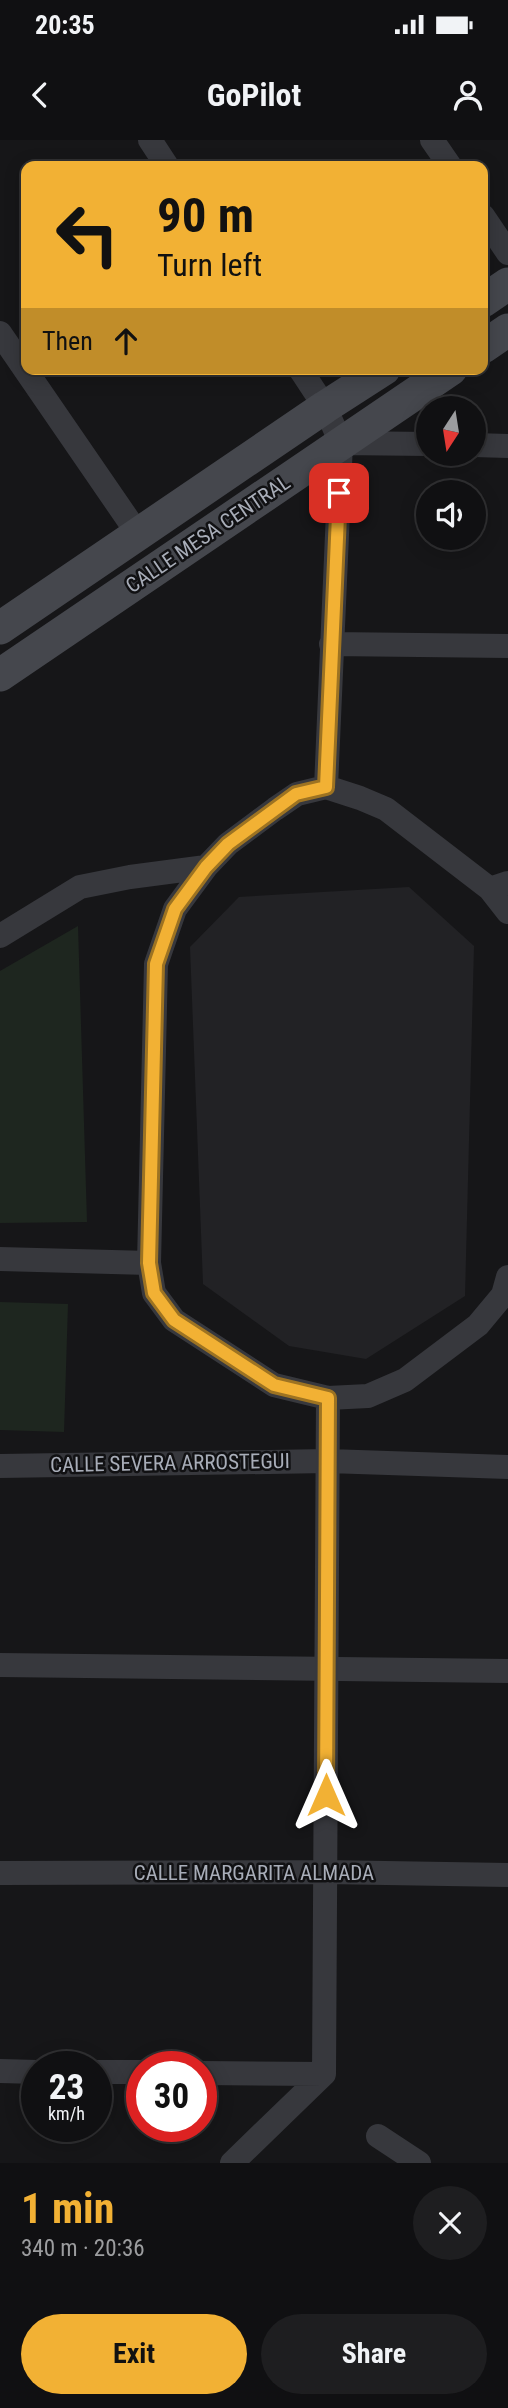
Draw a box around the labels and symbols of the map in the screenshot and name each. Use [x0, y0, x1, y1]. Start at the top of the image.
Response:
north arrow [416, 396, 486, 466]
pin [309, 463, 369, 523]
street label: CALLE MESA CENTRAL [121, 470, 295, 598]
street label: CALLE SEVERA ARROSTEGUI [50, 1449, 290, 1477]
position arrow [289, 1758, 363, 1832]
street label: CALLE MARGARITA ALMADA [134, 1861, 374, 1885]
speed limit sign: 30 [126, 2051, 217, 2142]

